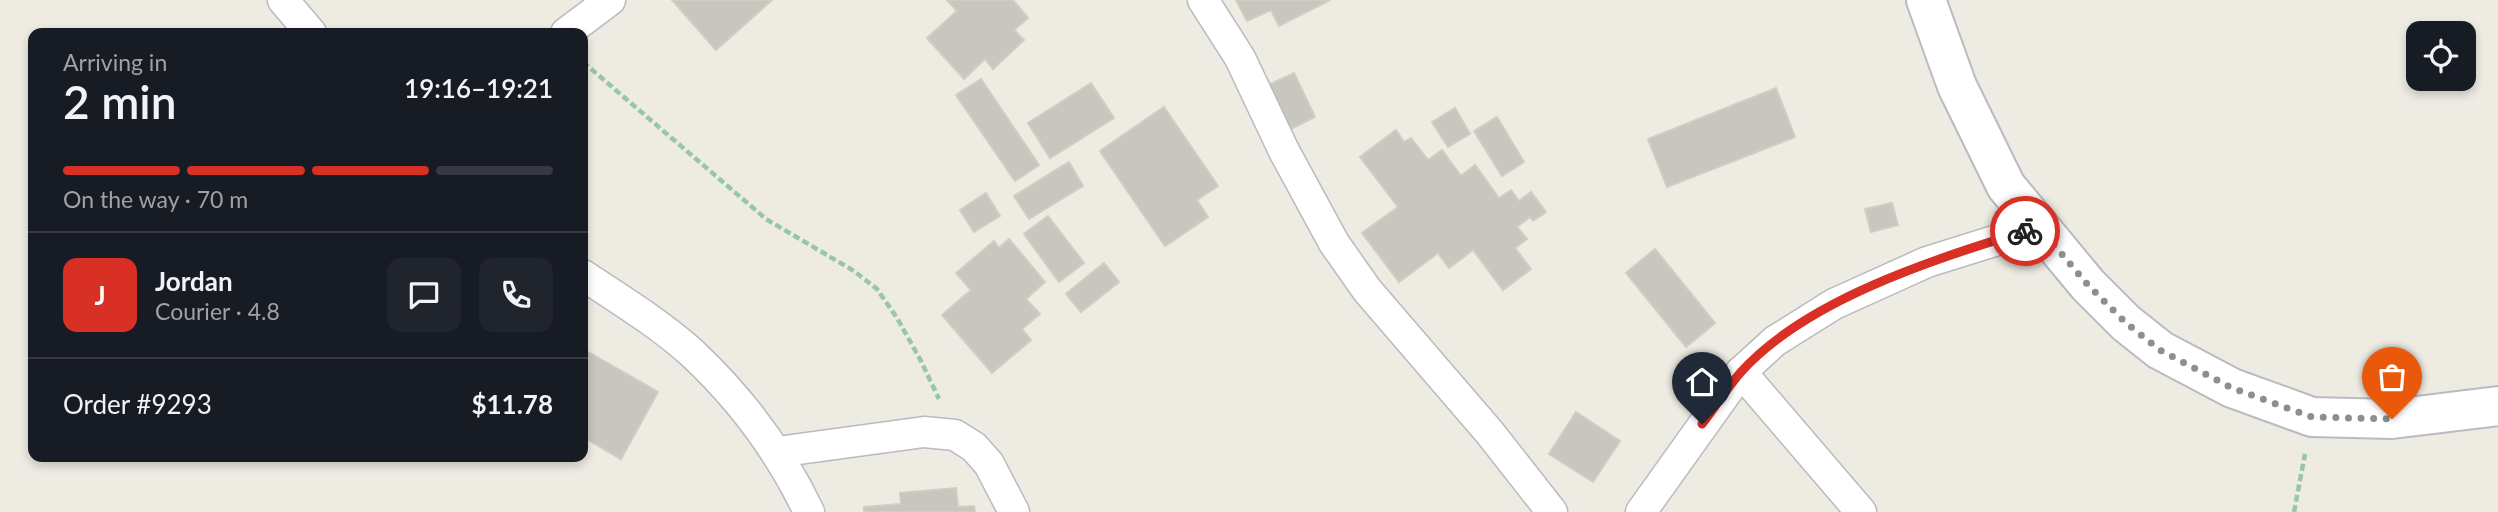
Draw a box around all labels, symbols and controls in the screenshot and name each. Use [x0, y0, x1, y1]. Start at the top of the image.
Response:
map controls [2406, 21, 2476, 91]
button: locate [2406, 21, 2476, 91]
text: Arriving in [63, 48, 167, 76]
text: 19:16–19:21 [404, 72, 553, 104]
text: 2 min [63, 74, 177, 129]
text: On the way · 70 m [63, 185, 248, 213]
courier [1990, 196, 2060, 266]
icon: bike [2006, 212, 2044, 250]
button: chat [387, 258, 461, 332]
button: phone [479, 258, 553, 332]
text: Jordan [155, 265, 233, 297]
text: J [94, 279, 106, 311]
text: Courier · 4.8 [155, 297, 280, 325]
pin [2362, 347, 2422, 419]
pin [1672, 352, 1732, 424]
icon: bag [2373, 358, 2411, 396]
icon: home [1683, 363, 1721, 401]
text: Order #9293 [63, 388, 212, 420]
text: $11.78 [471, 388, 553, 420]

